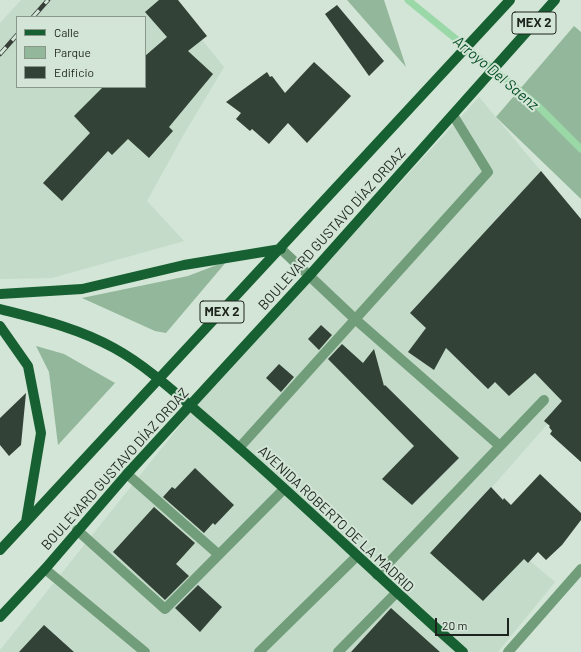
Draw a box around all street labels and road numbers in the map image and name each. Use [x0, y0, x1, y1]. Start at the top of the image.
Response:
road number: MEX 2 [512, 12, 556, 34]
street label: BOULEVARD GUSTAVO DÍAZ ORDAZ [255, 145, 409, 313]
road number: MEX 2 [200, 301, 244, 323]
street label: BOULEVARD GUSTAVO DÍAZ ORDAZ [38, 385, 192, 553]
street label: AVENIDA ROBERTO DE LA MADRID [255, 442, 417, 596]

